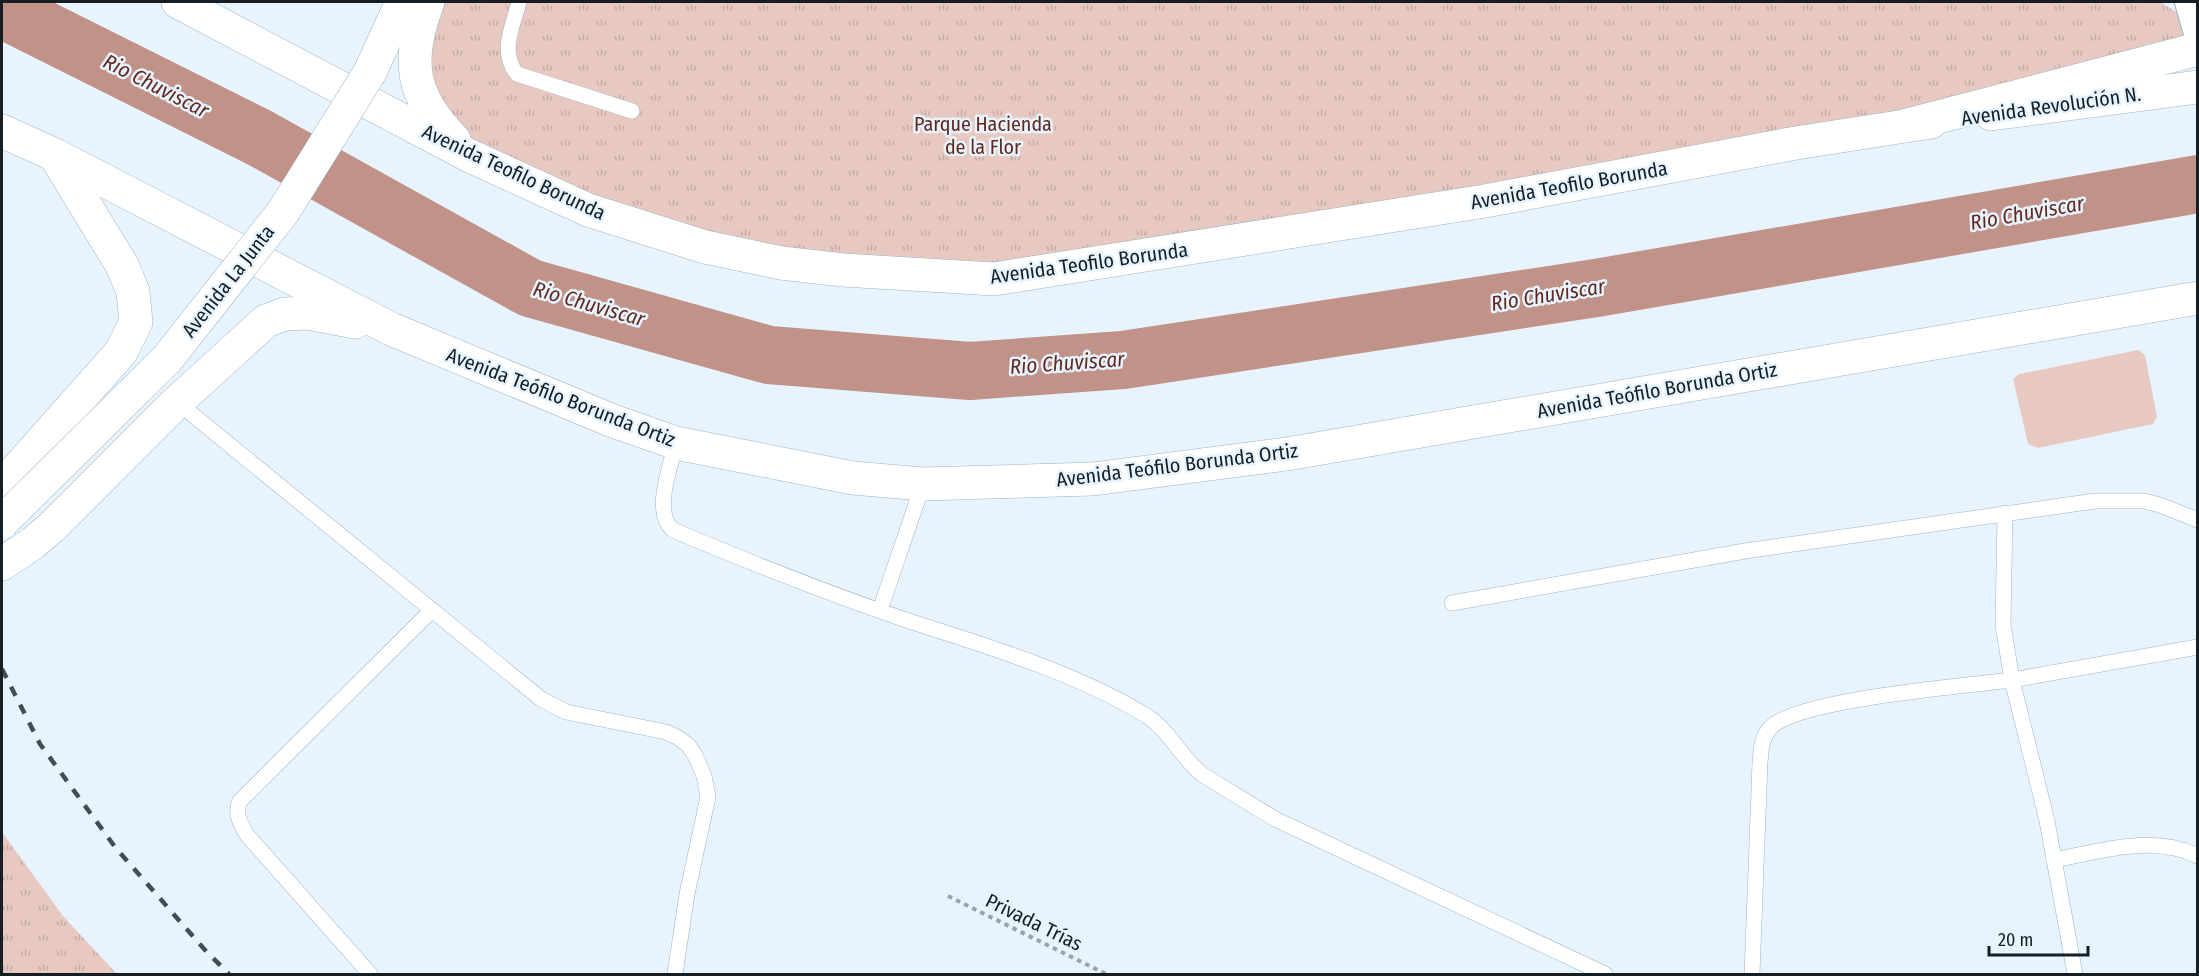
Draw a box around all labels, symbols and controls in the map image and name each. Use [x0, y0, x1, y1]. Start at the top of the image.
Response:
water label: Rio Chuviscar [99, 48, 214, 124]
street label: Avenida Revolución N. [1960, 82, 2142, 130]
park label: Parque Hacienda de la Flor [914, 112, 1052, 159]
street label: Avenida Teofilo Borunda [419, 119, 609, 225]
street label: Avenida Teofilo Borunda [1469, 156, 1669, 214]
water label: Rio Chuviscar [1968, 190, 2087, 236]
street label: Avenida La Junta [177, 220, 279, 342]
street label: Avenida Teofilo Borunda [989, 237, 1189, 289]
water label: Rio Chuviscar [1489, 273, 1608, 317]
water label: Rio Chuviscar [530, 276, 649, 333]
street label: Avenida Teófilo Borunda Ortiz [443, 342, 679, 452]
water label: Rio Chuviscar [1009, 346, 1126, 380]
street label: Avenida Teófilo Borunda Ortiz [1535, 357, 1779, 423]
street label: Avenida Teófilo Borunda Ortiz [1055, 438, 1299, 492]
street label: Privada Trías [982, 888, 1086, 956]
scale bar [1989, 919, 2088, 957]
text: 20 m [1998, 929, 2033, 951]

